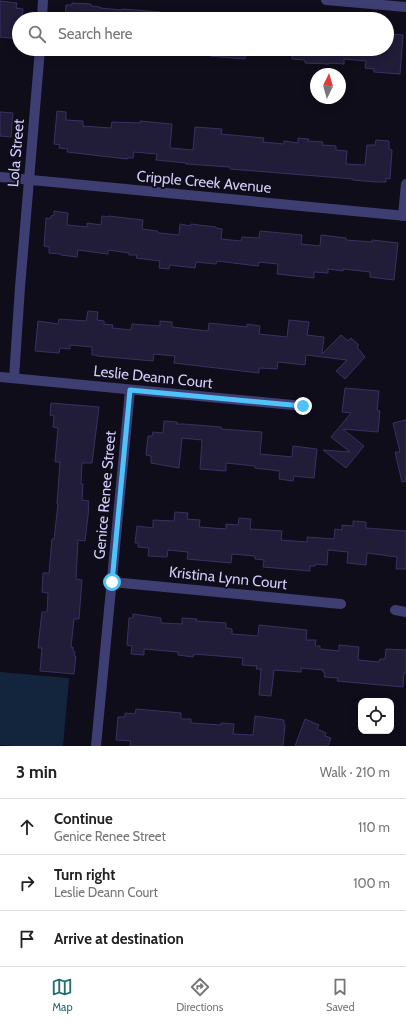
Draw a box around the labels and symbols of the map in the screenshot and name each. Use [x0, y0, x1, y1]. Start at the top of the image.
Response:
north arrow [310, 68, 346, 104]
street label: Lola Street [4, 118, 28, 188]
street label: Cripple Creek Avenue [136, 167, 272, 197]
street label: Leslie Deann Court [92, 362, 214, 392]
route end [294, 397, 312, 415]
street label: Genice Renee Street [90, 430, 120, 560]
street label: Kristina Lynn Court [168, 563, 288, 593]
route start [103, 573, 121, 591]

